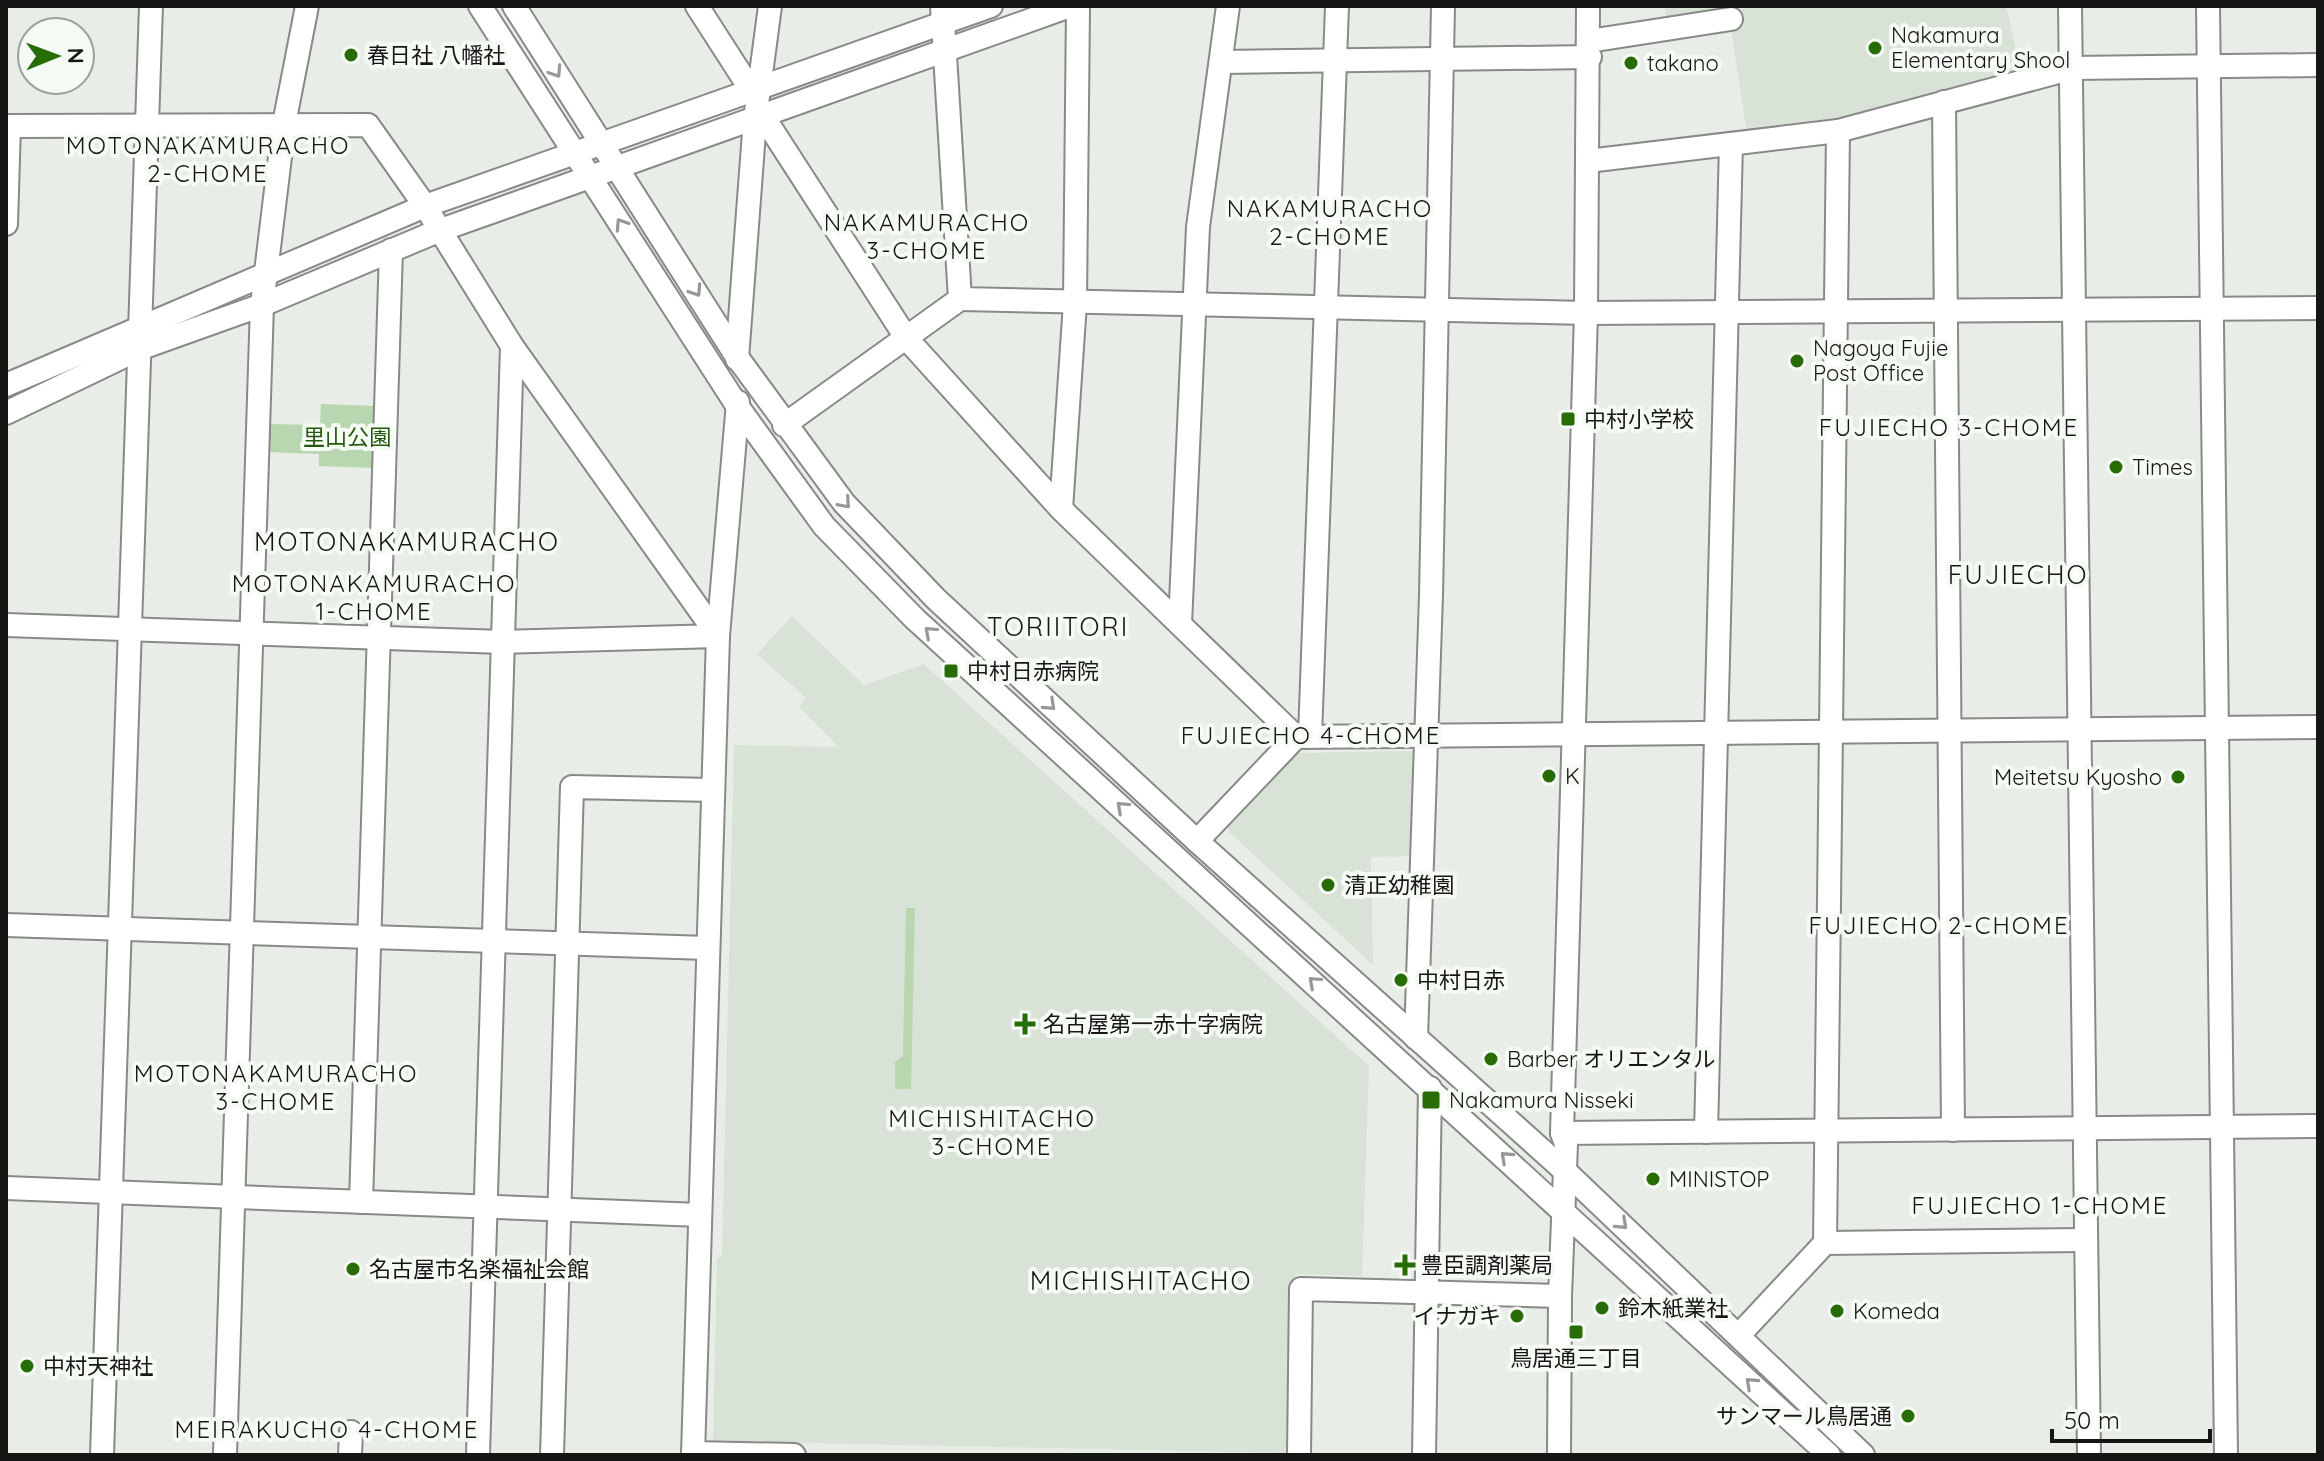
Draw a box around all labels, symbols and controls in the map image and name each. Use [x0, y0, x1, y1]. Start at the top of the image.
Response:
north arrow [16, 16, 96, 96]
place label: Nakamura Elementary Shool [1891, 21, 2070, 74]
marker: Nakamura Elementary Shool [1866, 39, 1884, 57]
place label: 春日社 八幡社 [367, 41, 505, 69]
marker: 春日社 八幡社 [342, 46, 360, 64]
text: N [62, 47, 90, 64]
place label: takano [1647, 49, 1719, 77]
marker: takano [1622, 54, 1640, 72]
one-way arrow [546, 63, 561, 78]
district label: MOTONAKAMURACHO 2-CHOME [66, 130, 350, 188]
district label: NAKAMURACHO 2-CHOME [1227, 193, 1433, 251]
district label: NAKAMURACHO 3-CHOME [824, 207, 1030, 265]
one-way arrow [616, 218, 631, 232]
one-way arrow [686, 282, 701, 297]
place label: Nagoya Fujie Post Office [1813, 334, 1948, 387]
marker: Nagoya Fujie Post Office [1788, 352, 1806, 370]
place label: 中村小学校 [1584, 405, 1694, 433]
marker: 中村小学校 [1559, 410, 1577, 428]
district label: FUJIECHO 3-CHOME [1819, 412, 2079, 442]
park label: 里山公園 [303, 423, 391, 451]
place label: Times [2132, 453, 2193, 481]
marker: Times [2107, 458, 2125, 476]
one-way arrow [835, 494, 850, 509]
district label: MOTONAKAMURACHO [254, 525, 560, 558]
district label: FUJIECHO [1948, 558, 2088, 591]
district label: MOTONAKAMURACHO 1-CHOME [232, 568, 516, 626]
district label: TORIITORI [987, 610, 1129, 643]
one-way arrow [925, 626, 939, 641]
place label: 中村日赤病院 [967, 657, 1099, 685]
marker: 中村日赤病院 [942, 662, 960, 680]
one-way arrow [1041, 696, 1056, 710]
district label: FUJIECHO 4-CHOME [1181, 720, 1441, 750]
place label: K [1565, 762, 1580, 790]
place label: Meitetsu Kyosho [1994, 763, 2162, 791]
marker: K [1540, 767, 1558, 785]
marker: Meitetsu Kyosho [2169, 768, 2187, 786]
one-way arrow [1117, 802, 1131, 816]
place label: 清正幼稚園 [1344, 871, 1454, 899]
marker: 清正幼稚園 [1319, 876, 1337, 894]
district label: FUJIECHO 2-CHOME [1808, 910, 2070, 940]
place label: 中村日赤 [1417, 966, 1505, 994]
marker: 中村日赤 [1392, 971, 1410, 989]
one-way arrow [1309, 977, 1324, 992]
place label: 名古屋第一赤十字病院 [1043, 1010, 1263, 1038]
marker: 名古屋第一赤十字病院 [1014, 1013, 1036, 1035]
place label: Barber オリエンタル [1507, 1045, 1715, 1073]
marker: Barber オリエンタル [1482, 1050, 1500, 1068]
district label: MOTONAKAMURACHO 3-CHOME [134, 1058, 418, 1116]
place label: Nakamura Nisseki [1449, 1086, 1634, 1114]
marker: Nakamura Nisseki [1420, 1089, 1442, 1111]
district label: MICHISHITACHO 3-CHOME [888, 1103, 1096, 1161]
one-way arrow [1501, 1152, 1515, 1167]
place label: MINISTOP [1669, 1165, 1769, 1193]
marker: MINISTOP [1644, 1170, 1662, 1188]
district label: FUJIECHO 1-CHOME [1912, 1190, 2168, 1220]
one-way arrow [1613, 1215, 1627, 1230]
place label: 豊臣調剤薬局 [1421, 1251, 1553, 1279]
place label: 名古屋市名楽福祉会館 [369, 1255, 589, 1283]
marker: 豊臣調剤薬局 [1396, 1256, 1414, 1274]
marker: 名古屋市名楽福祉会館 [344, 1260, 362, 1278]
district label: MICHISHITACHO [1030, 1264, 1252, 1297]
place label: 鈴木紙業社 [1618, 1294, 1728, 1322]
place label: Komeda [1853, 1297, 1940, 1325]
marker: 鈴木紙業社 [1593, 1299, 1611, 1317]
place label: イナガキ [1413, 1302, 1501, 1330]
marker: Komeda [1828, 1302, 1846, 1320]
marker: イナガキ [1508, 1307, 1526, 1325]
marker: 鳥居通三丁目 [1567, 1323, 1585, 1341]
place label: 鳥居通三丁目 [1510, 1344, 1642, 1372]
place label: 中村天神社 [43, 1352, 153, 1380]
marker: 中村天神社 [18, 1357, 36, 1375]
one-way arrow [1746, 1378, 1760, 1393]
scale bar [2052, 1393, 2210, 1443]
place label: サンマール鳥居通 [1716, 1402, 1892, 1430]
text: 50 m [2064, 1405, 2120, 1435]
marker: サンマール鳥居通 [1899, 1407, 1917, 1425]
district label: MEIRAKUCHO 4-CHOME [175, 1414, 479, 1444]

